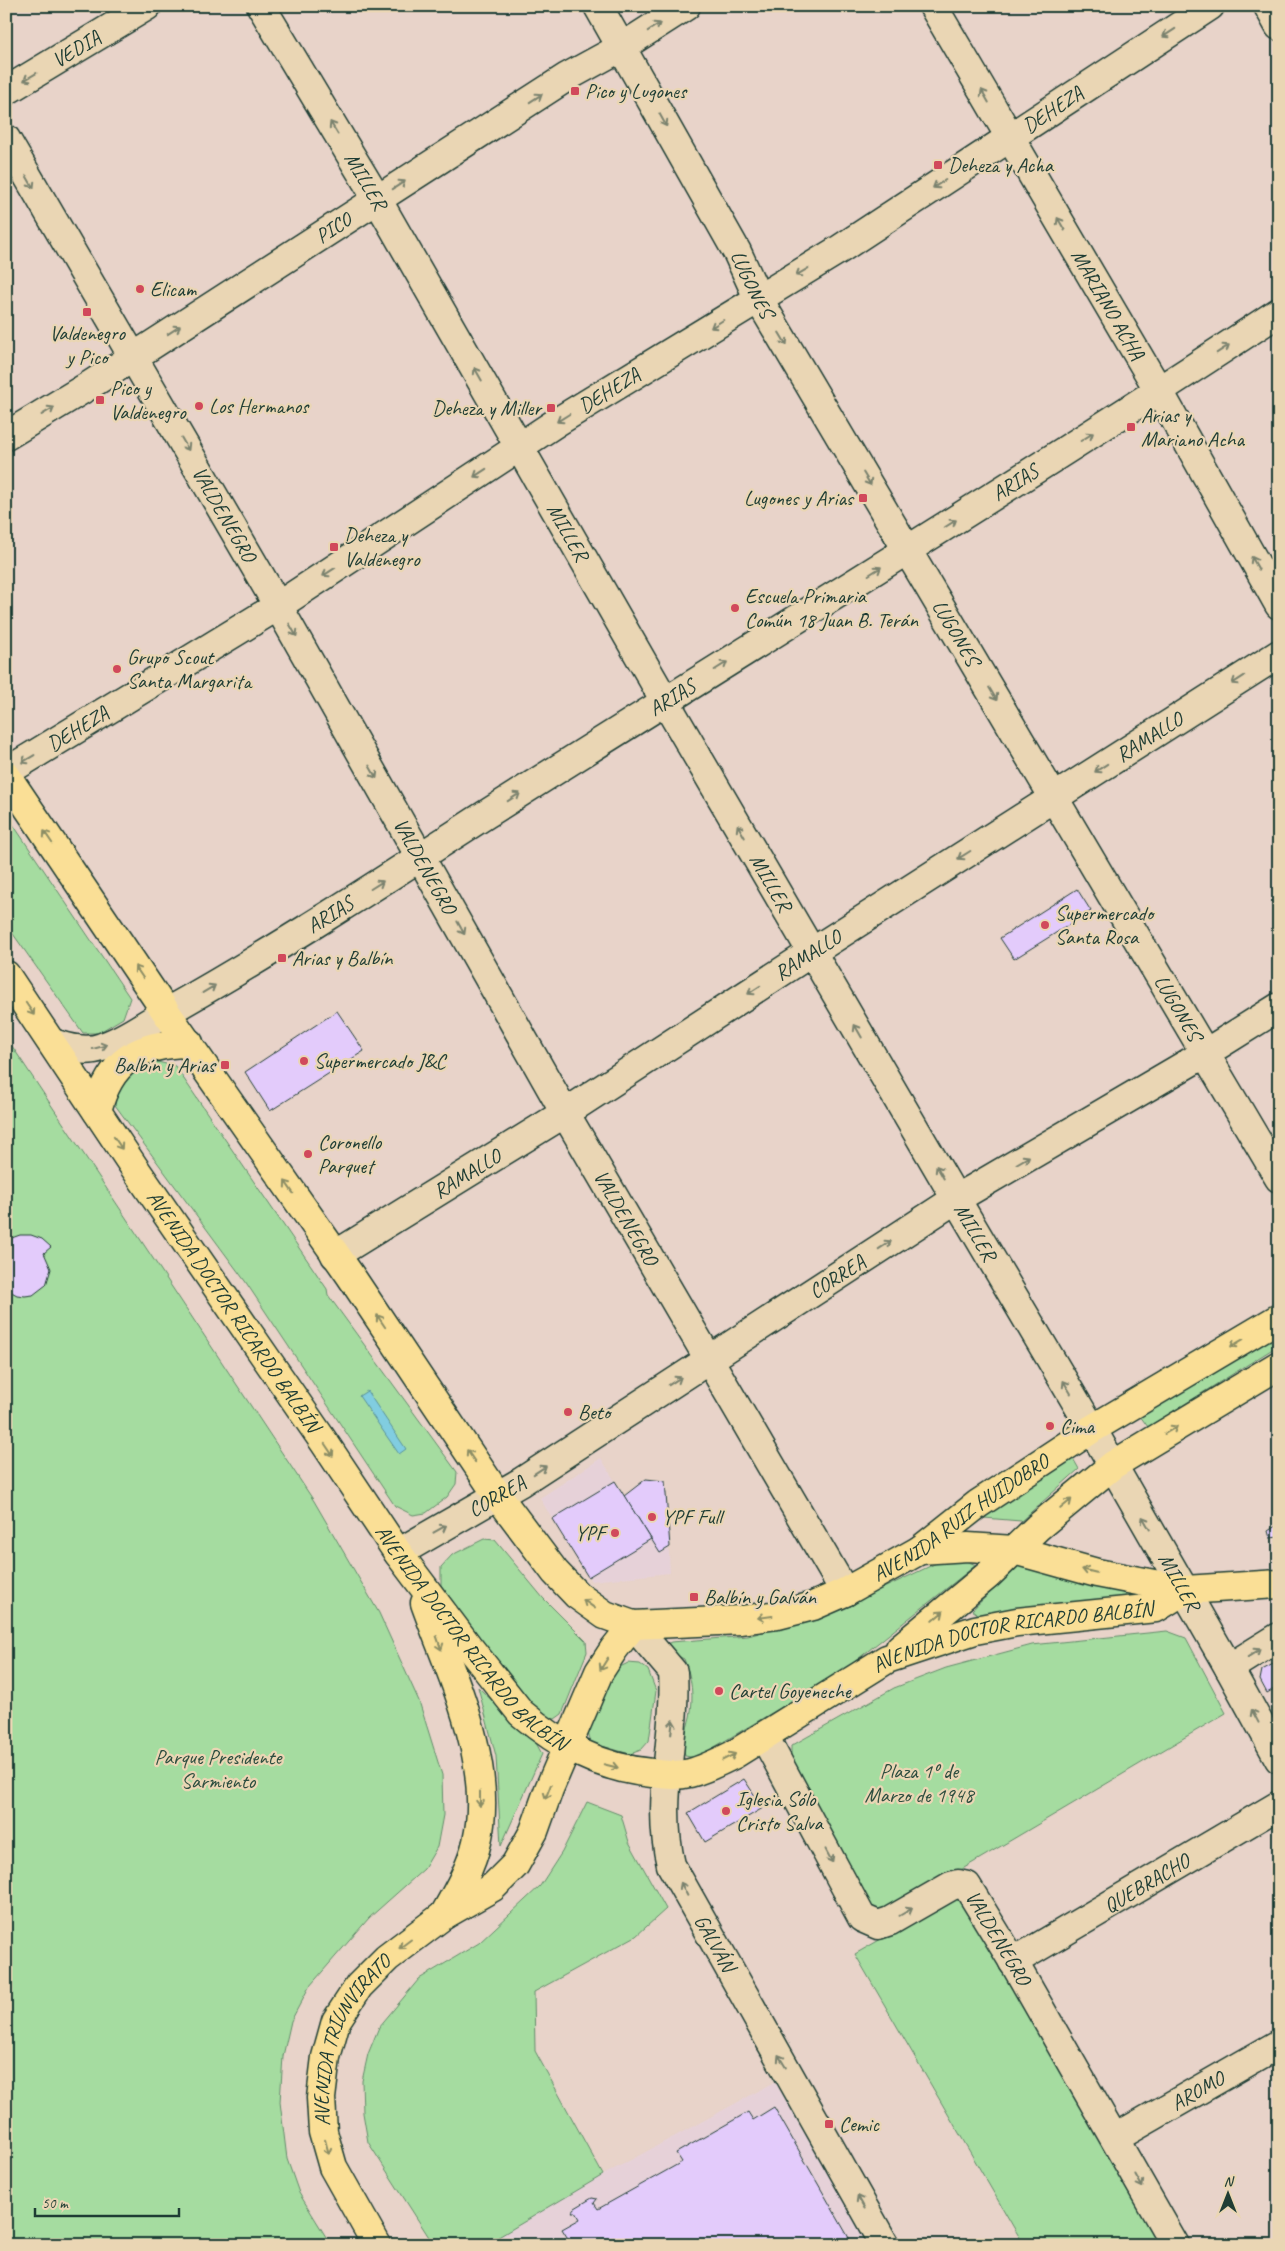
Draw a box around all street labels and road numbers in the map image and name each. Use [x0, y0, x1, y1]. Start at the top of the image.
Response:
street label: VEDIA [47, 24, 106, 73]
street label: DEHEZA [1017, 80, 1088, 139]
street label: MILLER [339, 148, 395, 216]
street label: PICO [310, 205, 359, 249]
street label: MARIANO ACHA [1066, 244, 1151, 365]
street label: LUGONES [725, 246, 782, 326]
street label: DEHEZA [574, 361, 645, 419]
street label: ARIAS [987, 456, 1046, 507]
street label: VALDENEGRO [187, 462, 264, 569]
street label: MILLER [541, 499, 596, 568]
street label: LUGONES [927, 595, 988, 673]
street label: ARIAS [644, 671, 702, 722]
street label: DEHEZA [42, 699, 114, 757]
street label: RAMALLO [1111, 705, 1190, 768]
street label: VALDENEGRO [388, 813, 464, 921]
street label: MILLER [744, 849, 799, 918]
street label: ARIAS [302, 888, 361, 939]
street label: RAMALLO [769, 922, 848, 986]
street label: LUGONES [1149, 970, 1210, 1049]
street label: RAMALLO [428, 1142, 508, 1204]
street label: VALDENEGRO [588, 1165, 665, 1272]
street label: AVENIDA DOCTOR RICARDO BALBÍN [141, 1185, 328, 1440]
street label: MILLER [948, 1199, 1004, 1268]
street label: CORREA [804, 1248, 870, 1304]
street label: AVENIDA RUIZ HUIDOBRO [868, 1447, 1056, 1587]
street label: CORREA [463, 1469, 531, 1523]
street label: AVENIDA DOCTOR RICARDO BALBÍN [370, 1520, 575, 1758]
street label: MILLER [1153, 1548, 1208, 1618]
street label: AVENIDA DOCTOR RICARDO BALBÍN [867, 1595, 1157, 1678]
street label: QUEBRACHO [1099, 1847, 1196, 1919]
street label: VALDENEGRO [960, 1886, 1038, 1992]
street label: GALVÁN [689, 1910, 743, 1979]
street label: AVENIDA TRIUNVIRATO [308, 1947, 398, 2127]
street label: AROMO [1166, 2064, 1231, 2116]

